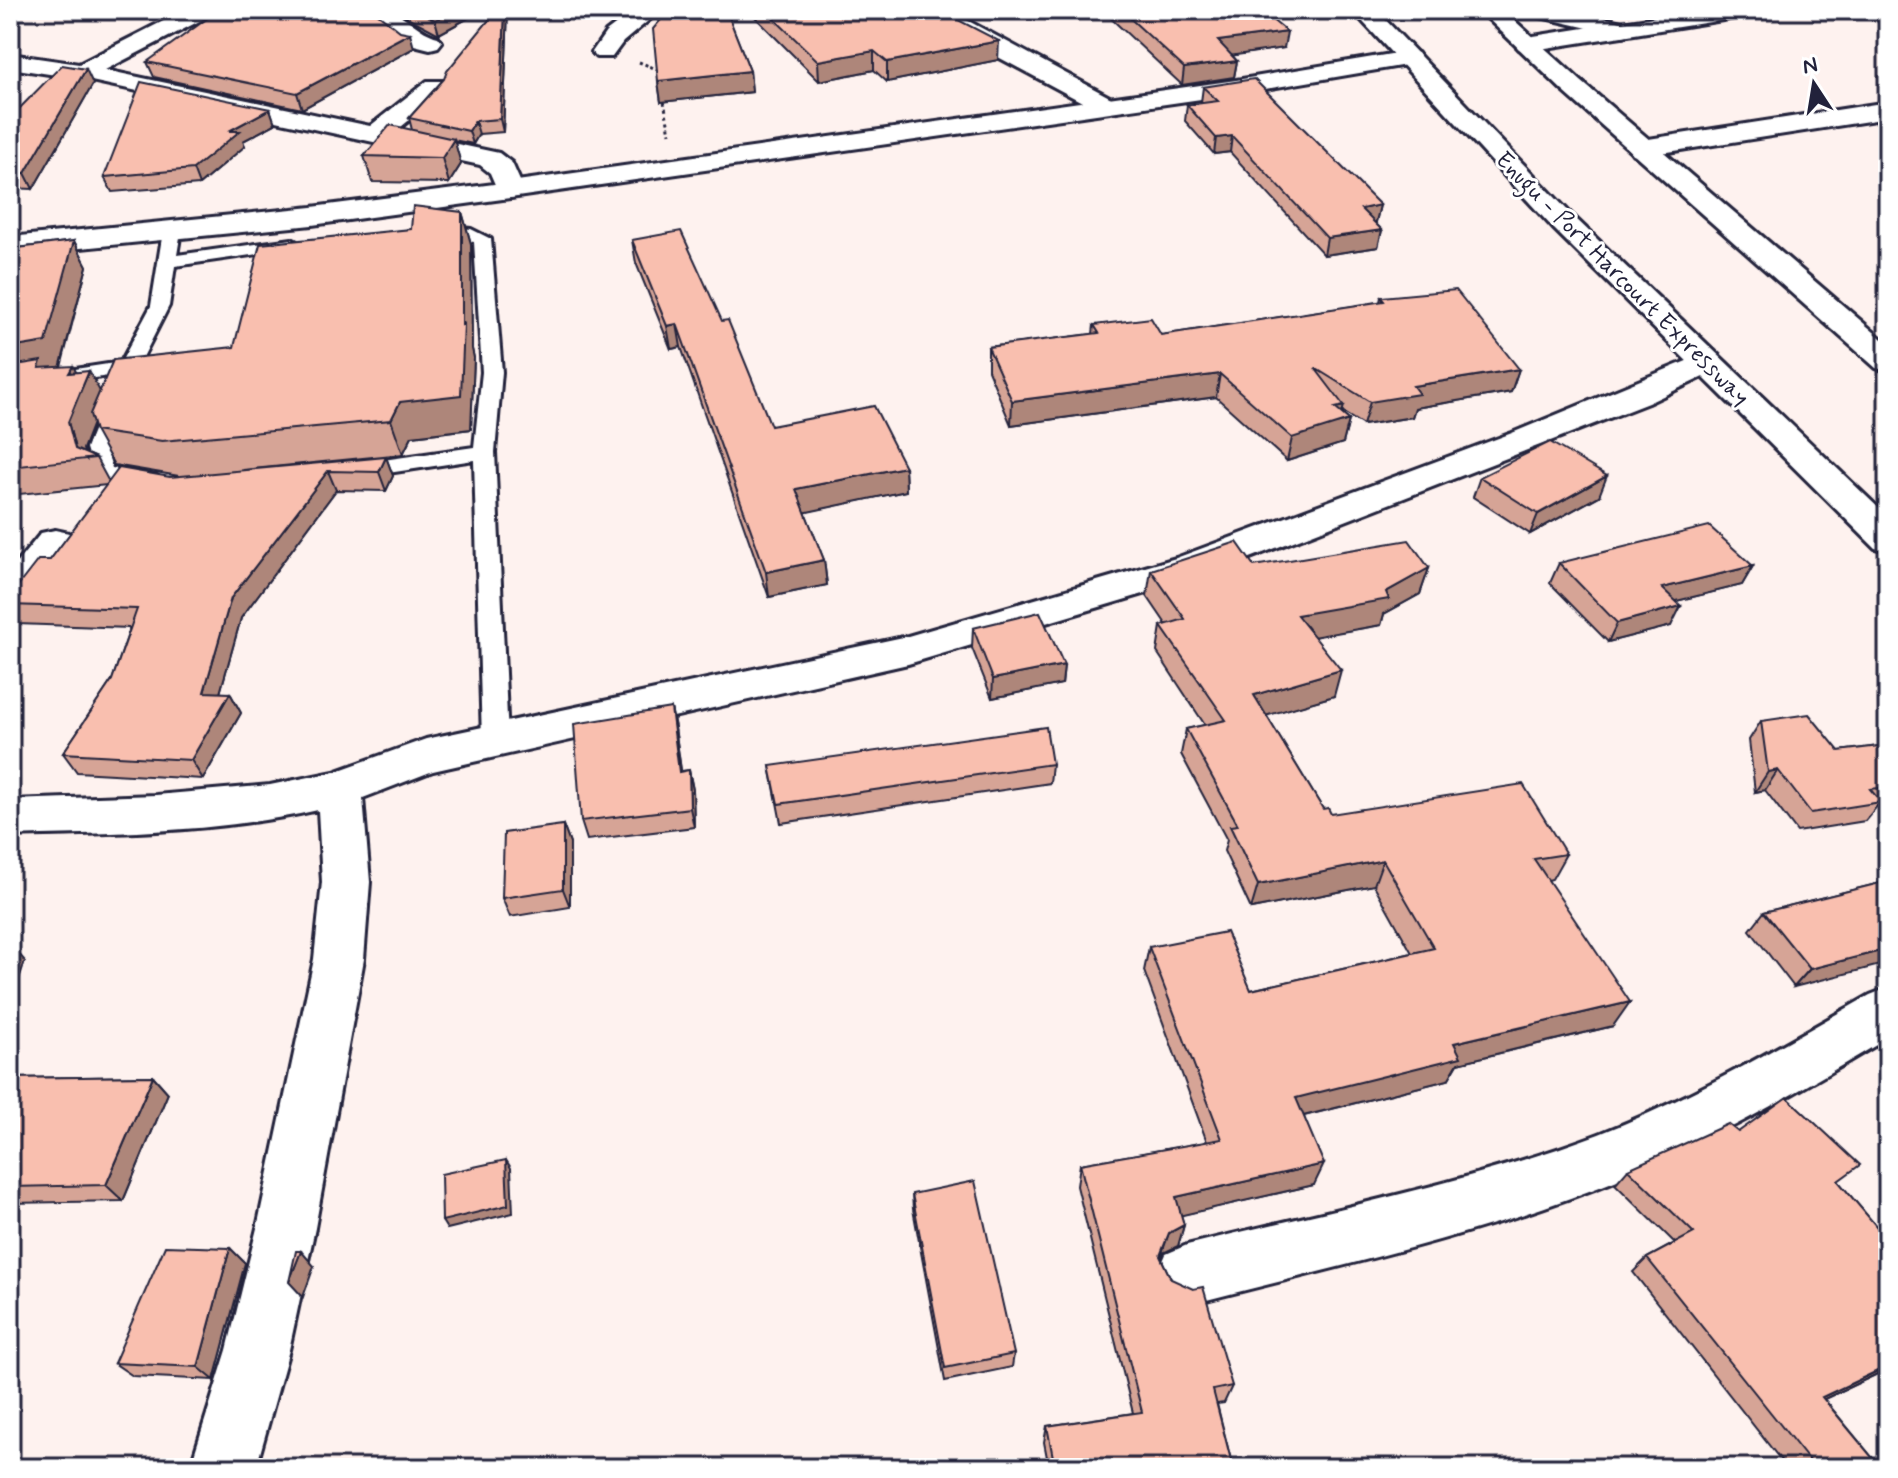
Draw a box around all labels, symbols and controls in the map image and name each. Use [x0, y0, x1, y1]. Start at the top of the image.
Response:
north arrow [1774, 44, 1854, 124]
text: N [1800, 51, 1820, 82]
street label: Enugu - Port Harcourt Expressway [1486, 145, 1756, 415]

